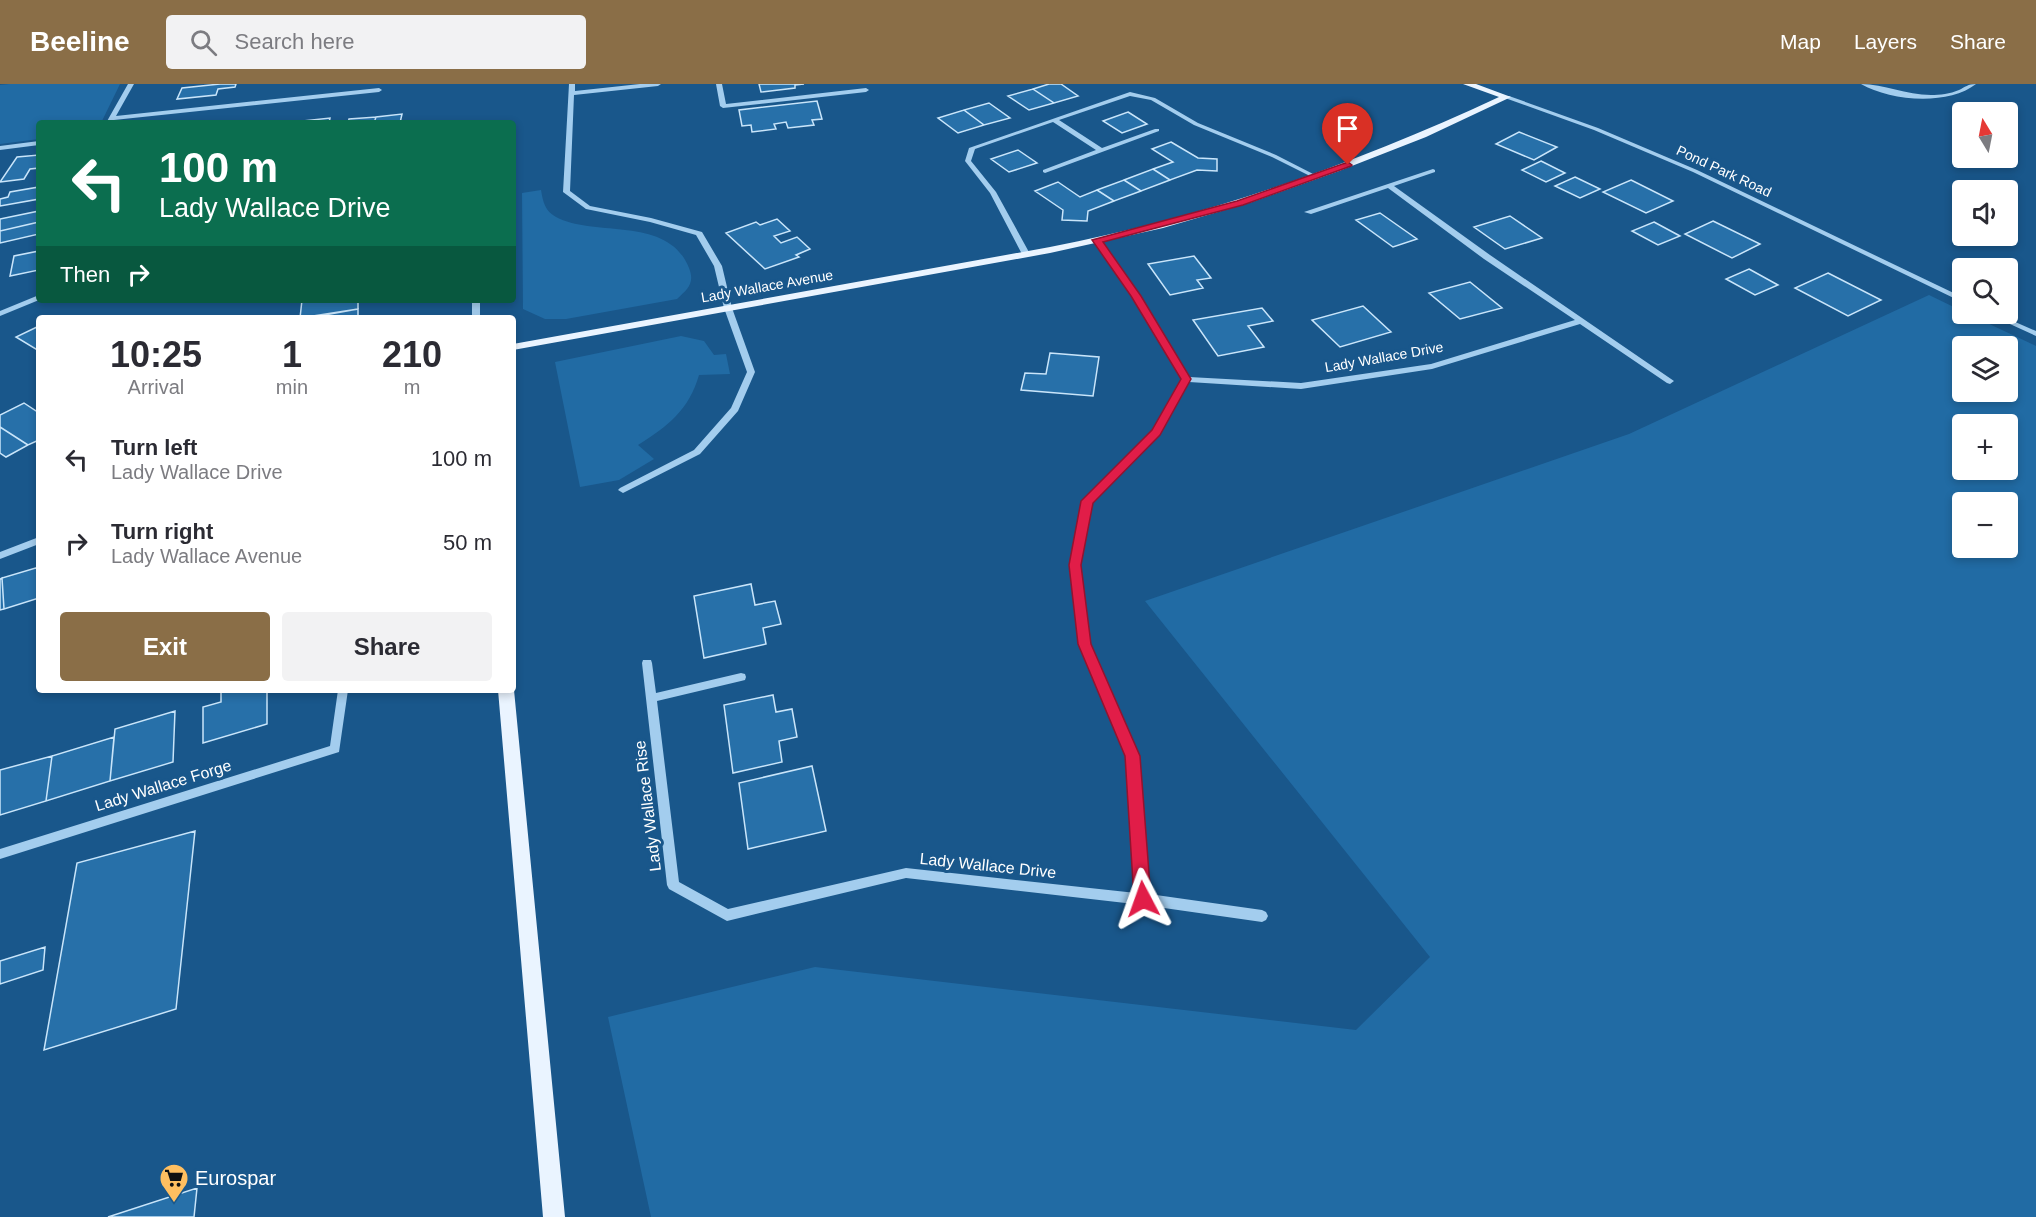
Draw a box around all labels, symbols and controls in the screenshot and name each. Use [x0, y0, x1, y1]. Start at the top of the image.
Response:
search box [166, 15, 586, 69]
text: Beeline [30, 26, 130, 57]
icon: search [187, 26, 220, 59]
text: Search here [235, 29, 354, 54]
text: Map [1780, 30, 1821, 53]
text: Layers [1854, 30, 1917, 53]
text: Share [1950, 30, 2006, 53]
north arrow [1952, 102, 2018, 168]
map controls [1952, 102, 2018, 558]
pin [1322, 103, 1373, 165]
icon: arrive [1331, 112, 1364, 145]
street label: Pond Park Road [1674, 142, 1774, 200]
icon: left [60, 144, 138, 222]
text: 100 m [159, 144, 278, 191]
button: sound [1952, 180, 2018, 246]
text: Lady Wallace Drive [159, 193, 391, 223]
icon: right [122, 258, 155, 291]
button: search [1952, 258, 2018, 324]
text: Then [60, 262, 110, 287]
street label: Lady Wallace Avenue [700, 266, 835, 306]
text: 10:25 [110, 334, 202, 375]
text: 1 [282, 334, 302, 375]
text: 210 [382, 334, 442, 375]
button: layers [1952, 336, 2018, 402]
street label: Lady Wallace Drive [1323, 339, 1445, 375]
text: Arrival [128, 376, 184, 398]
text: min [276, 376, 308, 398]
text: m [404, 376, 420, 398]
button: + [1952, 414, 2018, 480]
text: Turn left [111, 435, 197, 460]
icon: left [60, 443, 93, 476]
text: 100 m [431, 446, 492, 471]
text: Lady Wallace Drive [111, 461, 283, 483]
button: − [1952, 492, 2018, 558]
text: Turn right [111, 519, 213, 544]
icon: right [60, 527, 93, 560]
text: 50 m [443, 530, 492, 555]
text: Lady Wallace Avenue [111, 545, 302, 567]
button: Exit [60, 612, 270, 681]
button: Share [282, 612, 492, 681]
street label: Lady Wallace Rise [631, 739, 664, 872]
street label: Lady Wallace Forge [93, 757, 233, 814]
street label: Lady Wallace Drive [919, 850, 1057, 881]
position arrow [1111, 867, 1175, 931]
supermarket icon: Eurospar [158, 1162, 190, 1204]
place label: Eurospar [195, 1167, 276, 1189]

